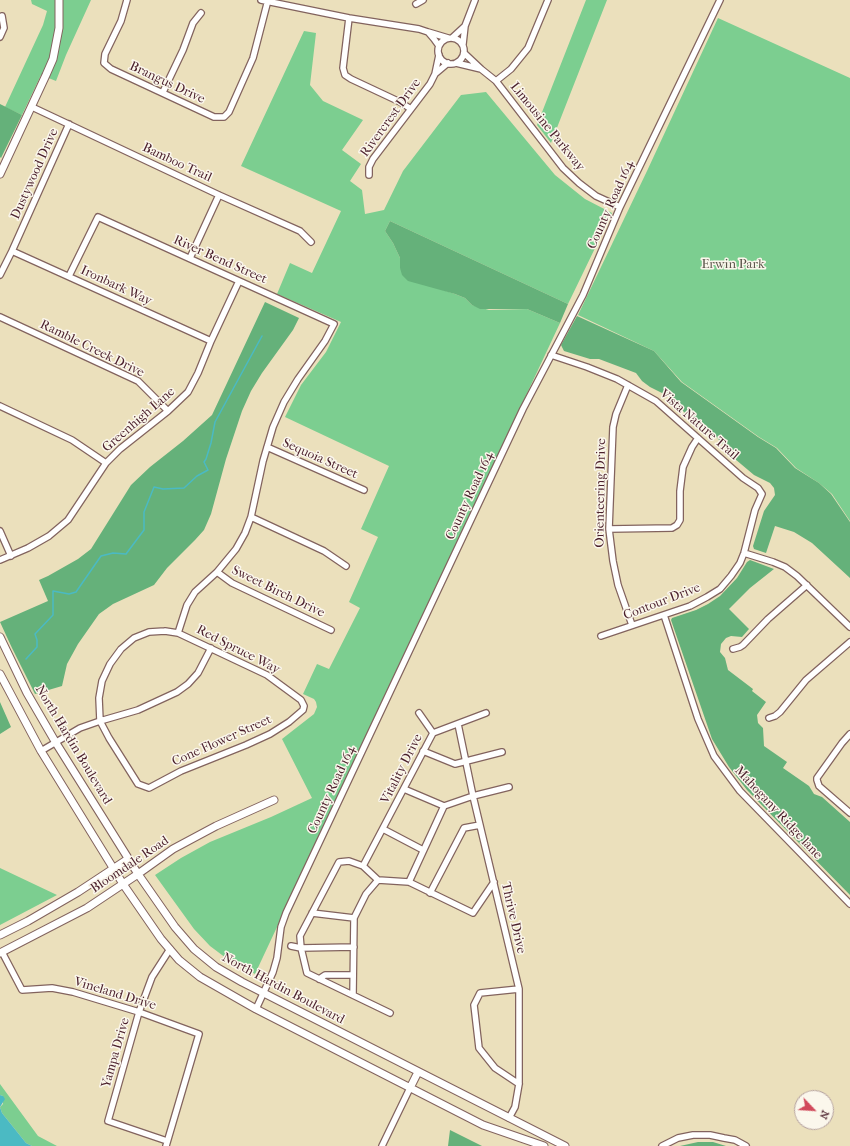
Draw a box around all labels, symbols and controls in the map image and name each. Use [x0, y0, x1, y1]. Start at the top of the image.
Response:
street label: Brangus Drive [127, 59, 207, 107]
street label: Rivercrest Drive [357, 76, 425, 160]
street label: Limousine Parkway [506, 79, 588, 175]
street label: Dustywood Drive [8, 126, 62, 222]
street label: Bamboo Trail [140, 140, 214, 186]
street label: County Road 164 [584, 158, 638, 252]
street label: River Bend Street [171, 232, 269, 288]
park label: Erwin Park [701, 257, 765, 273]
street label: Ironbark Way [78, 263, 154, 309]
street label: Ramble Creek Drive [37, 317, 147, 381]
street label: Greenhigh Lane [100, 384, 178, 456]
street label: Vista Nature Trail [656, 386, 742, 464]
street label: Sequoia Street [280, 435, 360, 483]
street label: Orienteering Drive [592, 438, 610, 548]
street label: County Road 164 [443, 449, 497, 543]
street label: Sweet Birch Drive [229, 563, 327, 621]
street label: Contour Drive [621, 580, 703, 624]
street label: Red Spruce Way [194, 622, 282, 678]
street label: North Hardin Boulevard [31, 683, 115, 807]
street label: Cone Flower Street [170, 712, 274, 770]
street label: Vitality Drive [378, 731, 426, 807]
street label: County Road 164 [305, 743, 359, 837]
street label: Mahogany Ridge lane [731, 763, 825, 863]
street label: Bloomdale Road [88, 833, 172, 897]
street label: Thrive Drive [497, 881, 529, 955]
street label: North Hardin Boulevard [219, 950, 347, 1028]
street label: Vineland Drive [72, 974, 158, 1014]
street label: Yampa Drive [99, 1016, 133, 1090]
north arrow [794, 1090, 834, 1130]
text: N [817, 1108, 832, 1121]

